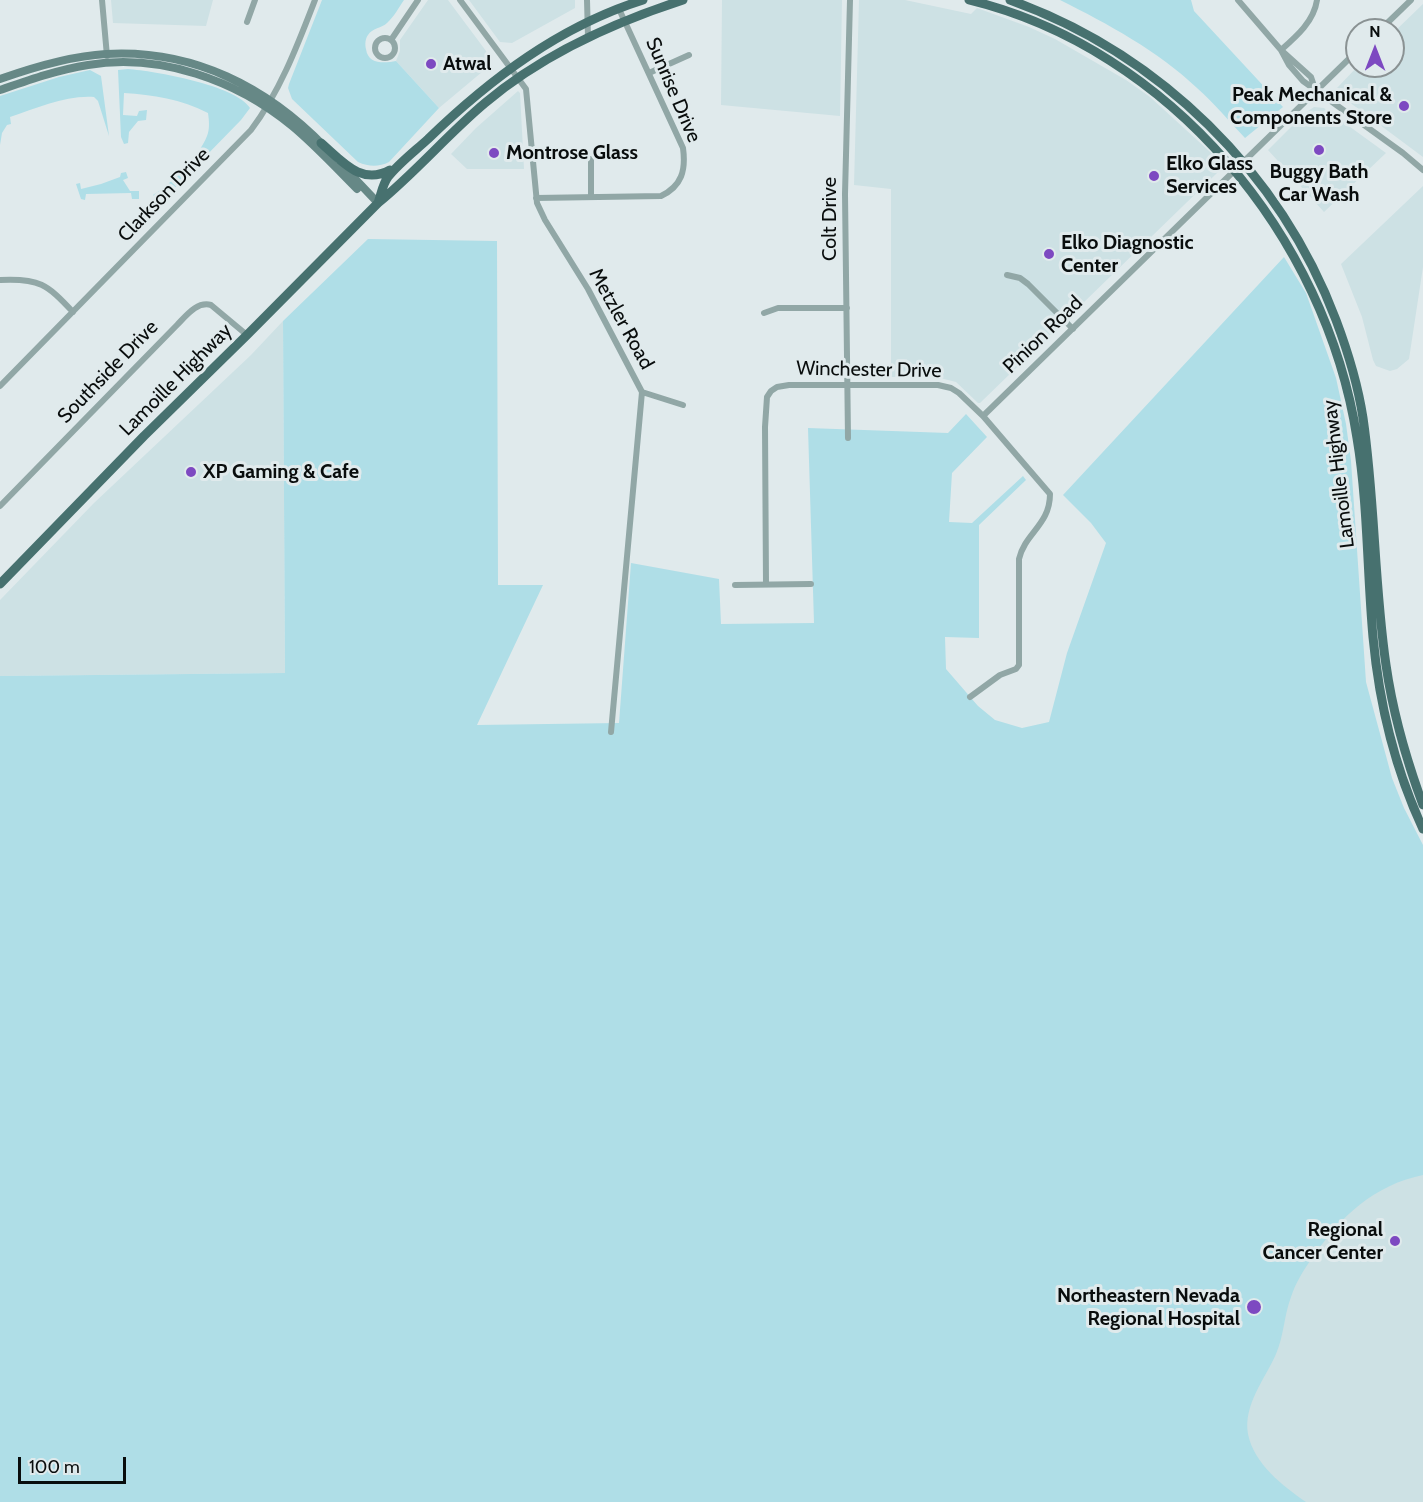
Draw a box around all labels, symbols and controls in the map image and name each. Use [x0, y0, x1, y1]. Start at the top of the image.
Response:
north arrow [1345, 18, 1405, 78]
text: N [1369, 22, 1381, 41]
street label: Sunrise Drive [640, 34, 706, 146]
place label: Atwal [443, 52, 492, 76]
marker: Atwal [424, 57, 438, 71]
place label: Peak Mechanical & Components Store [1230, 83, 1392, 130]
marker: Peak Mechanical & Components Store [1397, 99, 1411, 113]
place label: Montrose Glass [506, 141, 638, 165]
street label: Clarkson Drive [113, 143, 215, 247]
marker: Buggy Bath Car Wash [1312, 143, 1326, 157]
marker: Montrose Glass [487, 146, 501, 160]
place label: Elko Glass Services [1166, 152, 1253, 199]
place label: Buggy Bath Car Wash [1270, 160, 1368, 207]
marker: Elko Glass Services [1147, 169, 1161, 183]
street label: Colt Drive [818, 177, 842, 261]
place label: Elko Diagnostic Center [1061, 231, 1193, 278]
marker: Elko Diagnostic Center [1042, 247, 1056, 261]
street label: Metzler Road [583, 264, 659, 374]
street label: Pinion Road [998, 291, 1088, 379]
street label: Southside Drive [53, 315, 163, 429]
street label: Lamoille Highway [115, 319, 237, 441]
street label: Winchester Drive [796, 357, 942, 383]
street label: Lamoille Highway [1318, 399, 1360, 549]
place label: XP Gaming & Cafe [203, 460, 359, 484]
marker: XP Gaming & Cafe [184, 465, 198, 479]
place label: Regional Cancer Center [1262, 1218, 1383, 1265]
marker: Regional Cancer Center [1388, 1234, 1402, 1248]
place label: Northeastern Nevada Regional Hospital [1057, 1284, 1240, 1331]
marker: Northeastern Nevada Regional Hospital [1245, 1298, 1263, 1316]
scale bar [21, 1445, 129, 1483]
text: 100 m [29, 1456, 80, 1478]

